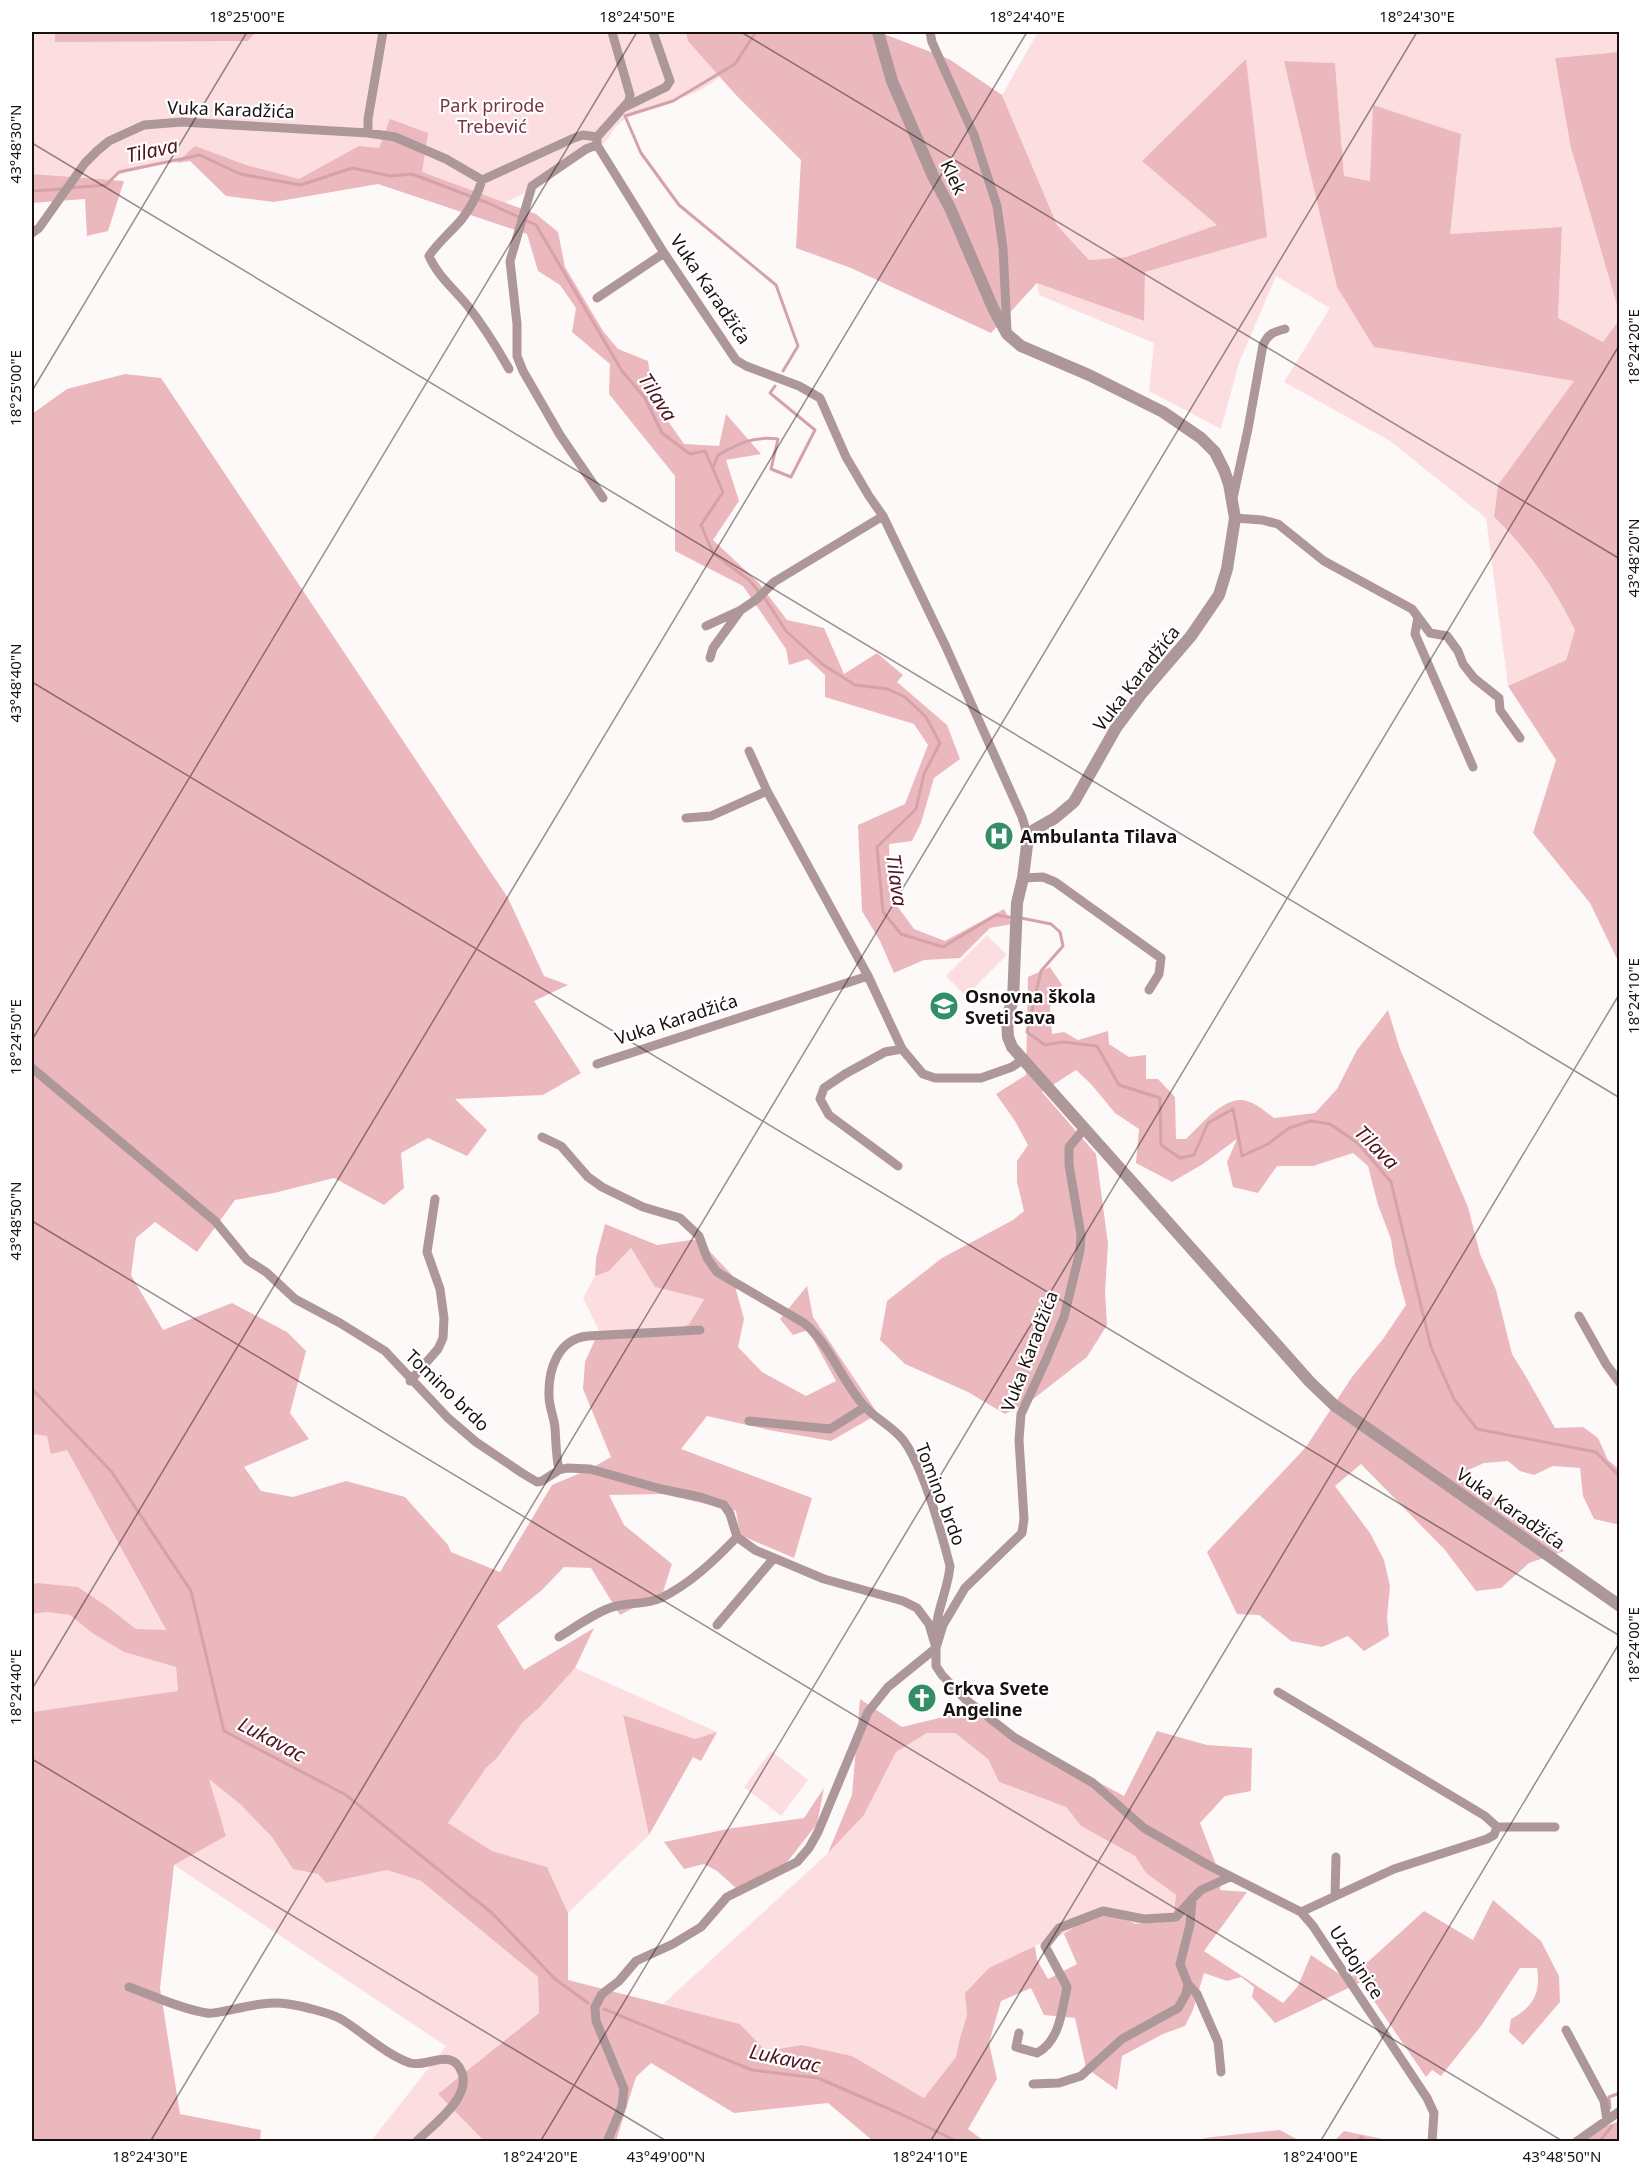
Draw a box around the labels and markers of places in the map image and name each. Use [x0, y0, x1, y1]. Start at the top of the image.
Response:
hospital icon: Ambulanta Tilava [983, 820, 1015, 852]
place label: Ambulanta Tilava [1020, 824, 1177, 848]
place label: Osnovna škola Sveti Sava [965, 984, 1096, 1029]
school or university icon: Osnovna škola Sveti Sava [928, 990, 960, 1022]
place label: Crkva Svete Angeline [943, 1676, 1049, 1721]
church icon: Crkva Svete Angeline [906, 1682, 938, 1714]

